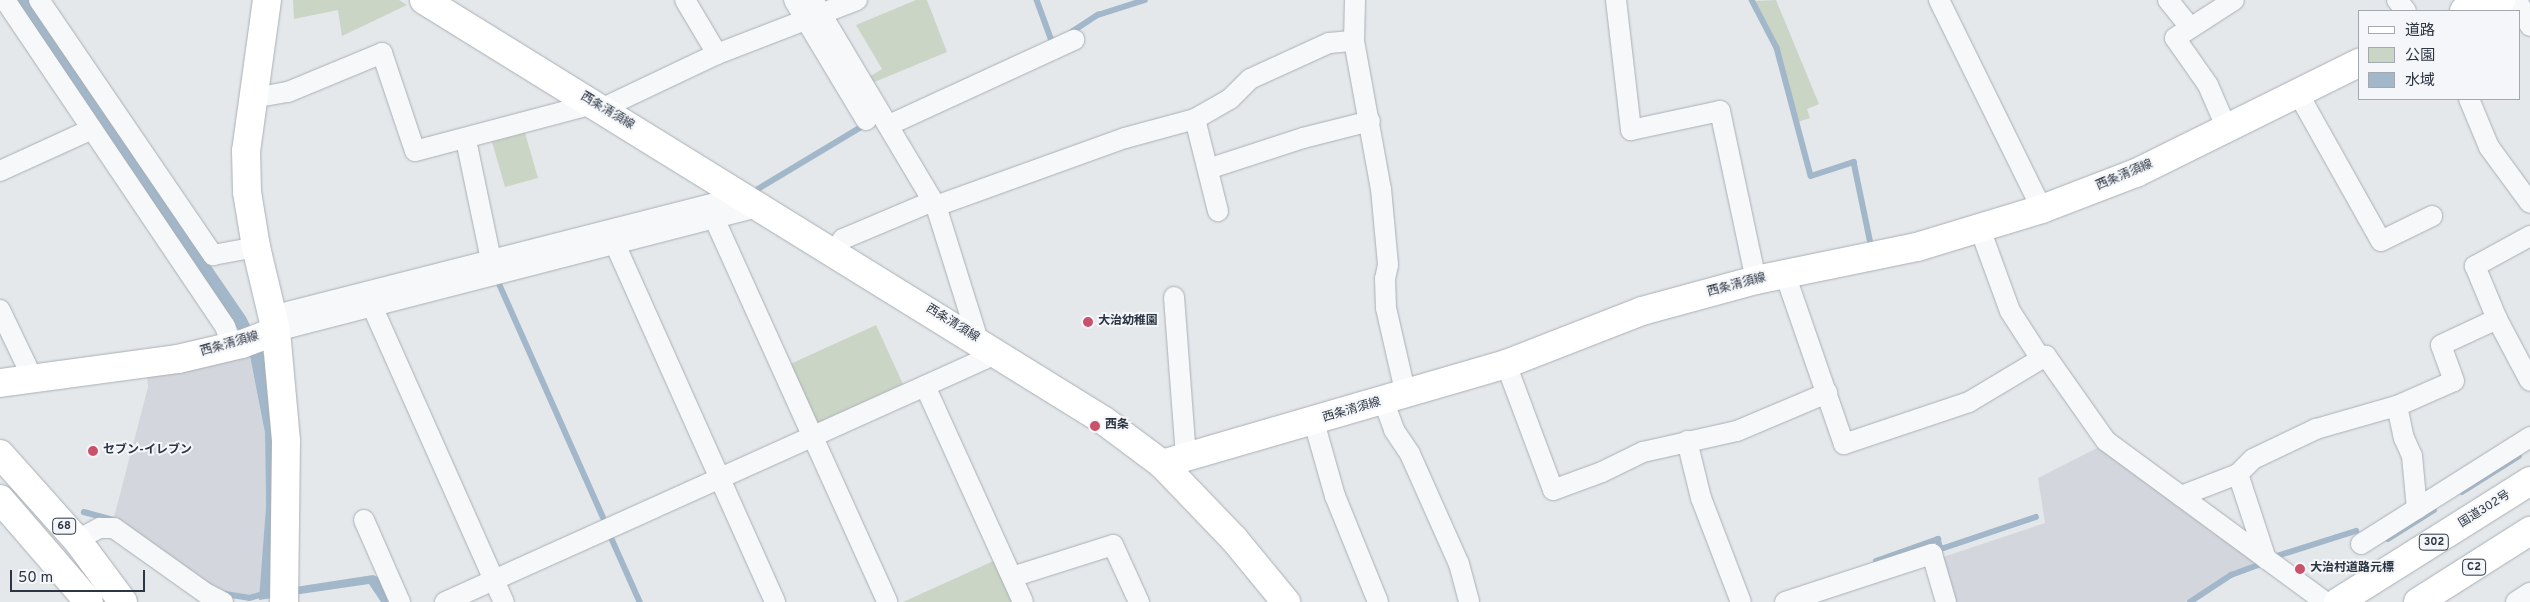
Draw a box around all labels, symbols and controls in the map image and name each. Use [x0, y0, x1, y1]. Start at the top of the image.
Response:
legend [2358, 10, 2520, 100]
text: 道路 [2405, 22, 2435, 41]
text: 公園 [2405, 47, 2435, 66]
text: 水域 [2405, 72, 2435, 91]
street label: 西条清須線 [578, 90, 636, 134]
street label: 西条清須線 [2095, 158, 2155, 194]
street label: 西条清須線 [1706, 271, 1768, 301]
street label: 西条清須線 [923, 302, 981, 346]
place label: 大治幼稚園 [1098, 315, 1158, 329]
marker: 大治幼稚園 [1082, 316, 1094, 328]
street label: 西条清須線 [199, 330, 261, 360]
street label: 西条清須線 [1321, 396, 1383, 426]
place label: 西条 [1105, 419, 1129, 433]
marker: 西条 [1089, 420, 1101, 432]
place label: セブン-イレブン [103, 444, 192, 458]
marker: セブン-イレブン [87, 445, 99, 457]
street label: 国道302号 [2457, 488, 2513, 532]
road number: 68 [52, 518, 76, 534]
road number: 302 [2418, 534, 2450, 550]
road number: C2 [2462, 558, 2486, 576]
scale bar [12, 560, 148, 592]
place label: 大治村道路元標 [2310, 562, 2394, 576]
marker: 大治村道路元標 [2294, 563, 2306, 575]
text: 50 m [18, 569, 53, 588]

